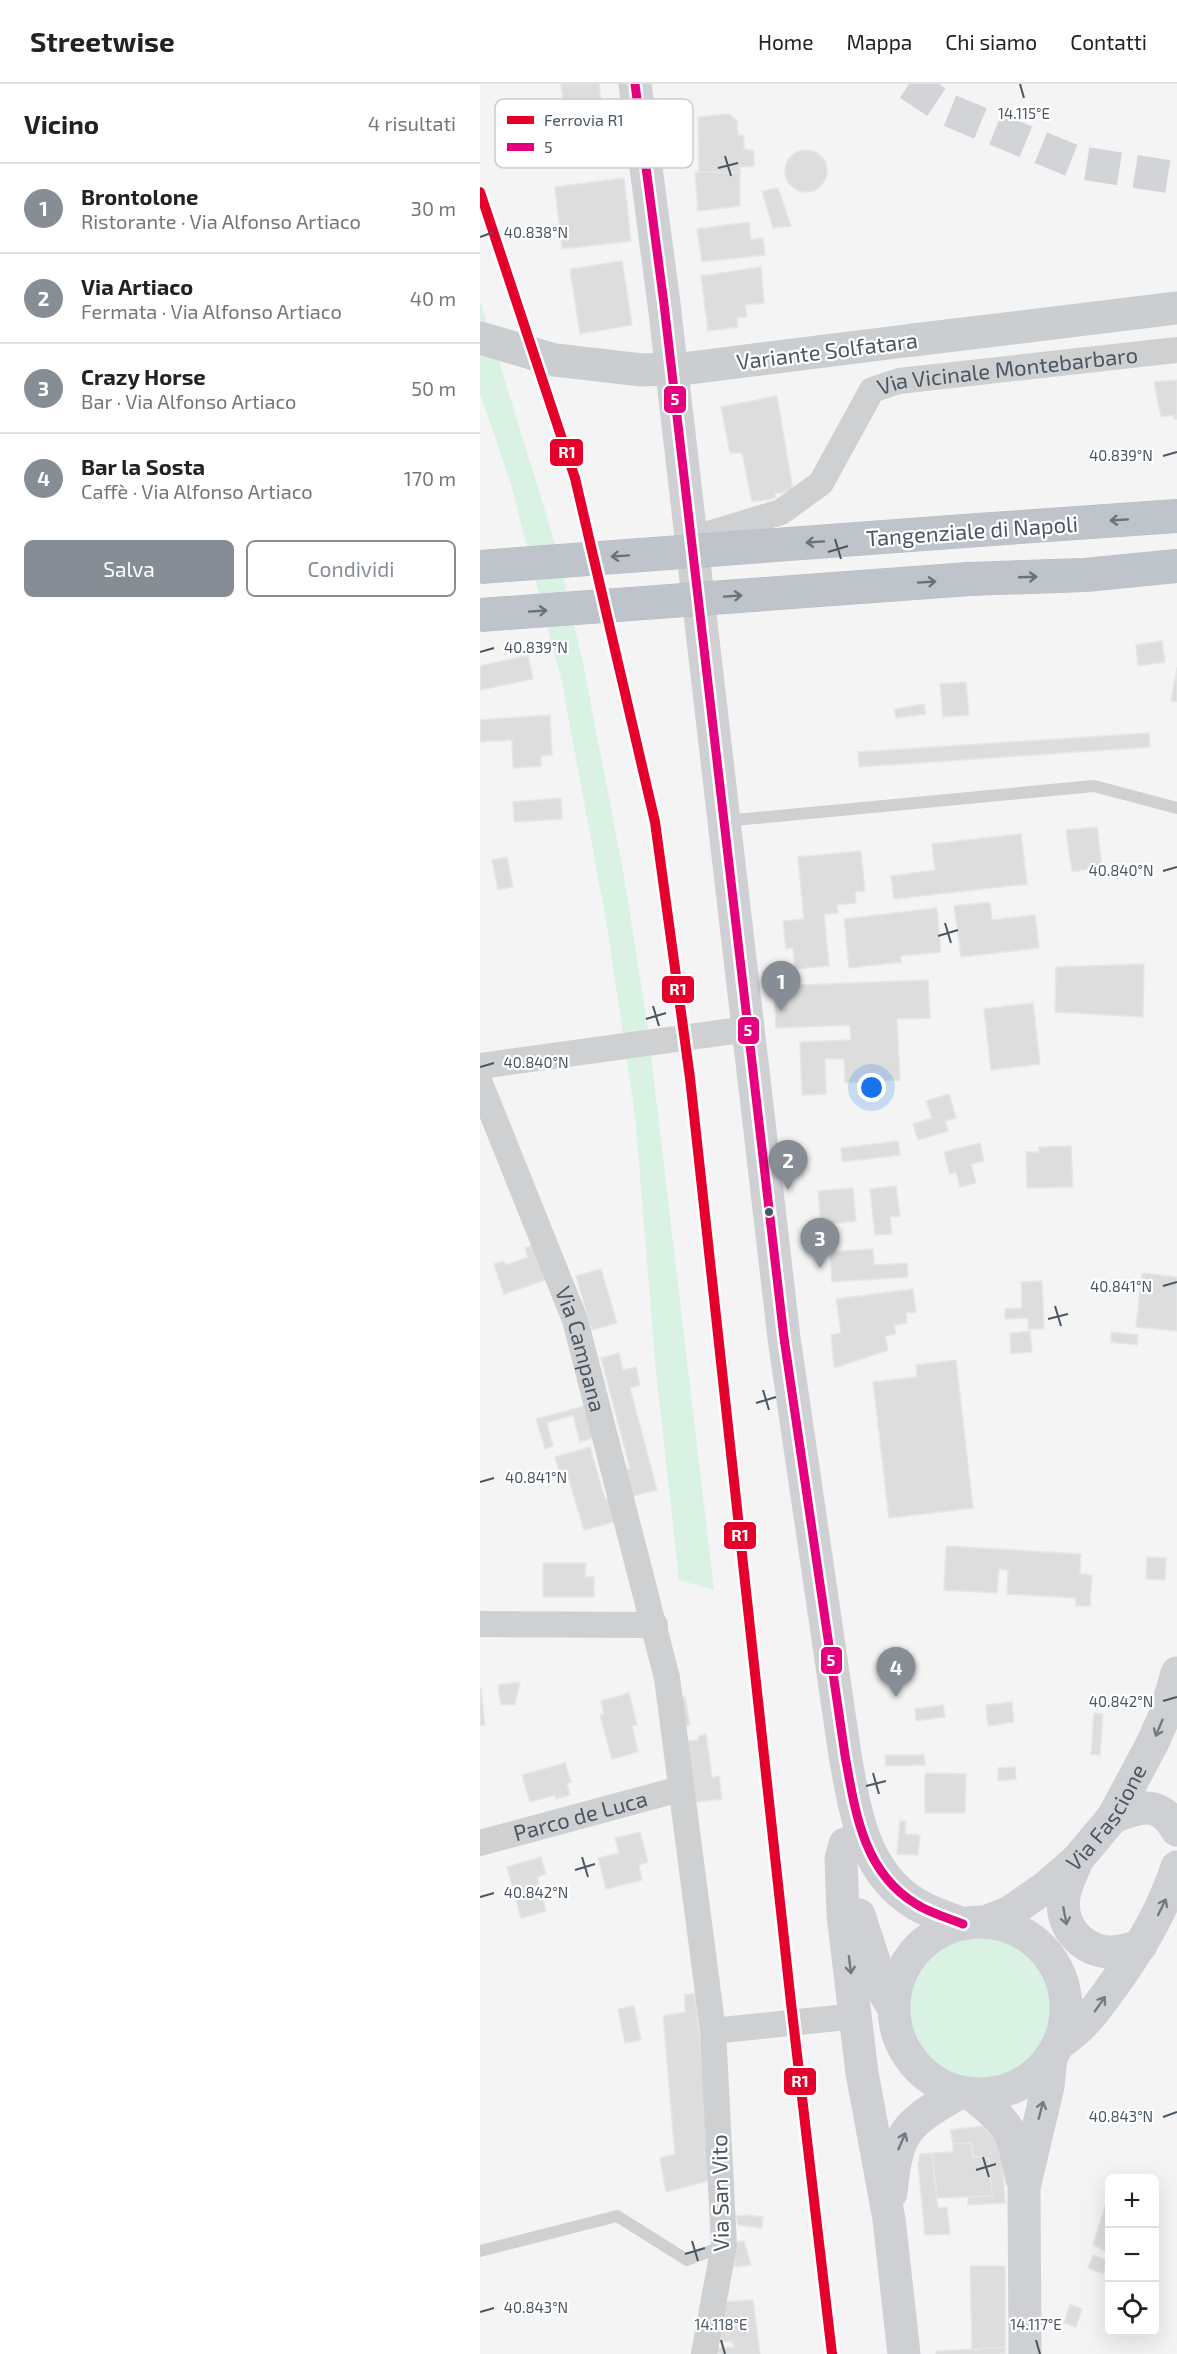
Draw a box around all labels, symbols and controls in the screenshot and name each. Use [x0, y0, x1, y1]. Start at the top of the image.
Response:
text: Streetwise [30, 24, 175, 58]
text: Home [758, 29, 814, 54]
text: Mappa [847, 29, 912, 54]
text: Chi siamo [945, 29, 1037, 54]
text: Contatti [1070, 29, 1147, 54]
legend [495, 99, 693, 168]
text: 14.115°E [998, 104, 1050, 122]
text: Vicino [24, 108, 99, 139]
text: Ferrovia R1 [544, 110, 624, 129]
text: 4 risultati [368, 111, 456, 135]
text: 5 [544, 137, 553, 156]
text: Brontolone [81, 183, 198, 209]
text: 1 [39, 196, 48, 220]
text: 30 m [411, 196, 456, 220]
text: Ristorante · Via Alfonso Artiaco [81, 209, 361, 233]
text: 40.838°N [504, 223, 568, 241]
text: Via Artiaco [81, 273, 193, 299]
text: 2 [38, 286, 49, 310]
text: 40 m [410, 286, 456, 310]
text: Fermata · Via Alfonso Artiaco [81, 299, 342, 323]
street label: Variante Solfatara [735, 326, 919, 374]
street label: Via Vicinale Montebarbaro [874, 340, 1139, 399]
text: Crazy Horse [81, 363, 206, 389]
text: 3 [38, 376, 49, 400]
text: 50 m [411, 376, 456, 400]
line badge: 5 [663, 385, 687, 414]
text: Bar · Via Alfonso Artiaco [81, 389, 296, 413]
text: 5 [671, 389, 680, 408]
line badge: R1 [549, 438, 584, 467]
text: R1 [558, 442, 576, 461]
text: 40.839°N [1089, 446, 1153, 464]
text: Bar la Sosta [81, 453, 205, 479]
text: 4 [37, 466, 50, 490]
text: 170 m [404, 466, 456, 490]
text: Caffè · Via Alfonso Artiaco [81, 479, 313, 503]
street label: Tangenziale di Napoli [865, 510, 1079, 550]
one-way arrow [1109, 515, 1129, 526]
one-way arrow [805, 537, 825, 548]
button: Salva [24, 540, 234, 597]
button: Condividi [246, 540, 456, 597]
one-way arrow [611, 551, 631, 562]
one-way arrow [1017, 571, 1037, 583]
one-way arrow [917, 576, 937, 587]
one-way arrow [722, 590, 742, 601]
one-way arrow [528, 605, 548, 616]
text: 40.839°N [504, 638, 568, 656]
text: 40.840°N [1088, 861, 1154, 879]
pin: 1 [762, 962, 800, 1011]
line badge: R1 [661, 975, 695, 1004]
text: R1 [669, 979, 687, 998]
line badge: 5 [737, 1016, 760, 1045]
text: 5 [744, 1020, 753, 1039]
text: 40.840°N [503, 1053, 569, 1071]
your location [857, 1073, 886, 1102]
pin: 2 [768, 1140, 808, 1190]
unlabelled marker [763, 1206, 775, 1218]
pin: 3 [800, 1218, 840, 1268]
text: 40.841°N [1090, 1277, 1152, 1295]
street label: Via Campana [551, 1282, 612, 1414]
text: 40.841°N [505, 1468, 567, 1486]
line badge: R1 [723, 1521, 757, 1550]
text: R1 [731, 1525, 749, 1544]
line badge: 5 [820, 1646, 843, 1675]
pin: 4 [876, 1648, 916, 1697]
text: 5 [827, 1650, 836, 1669]
text: 40.842°N [1089, 1692, 1153, 1710]
one-way arrow [1153, 1719, 1164, 1737]
street label: Via Fascione [1060, 1759, 1151, 1875]
street label: Parco de Luca [510, 1784, 650, 1845]
text: 40.842°N [504, 1883, 568, 1901]
one-way arrow [1157, 1899, 1169, 1917]
one-way arrow [1060, 1906, 1071, 1925]
one-way arrow [844, 1954, 855, 1974]
one-way arrow [1094, 1996, 1106, 2013]
line badge: R1 [783, 2067, 817, 2096]
text: R1 [791, 2071, 809, 2090]
one-way arrow [1036, 2101, 1047, 2120]
text: 40.843°N [1089, 2107, 1153, 2125]
one-way arrow [897, 2132, 908, 2151]
street label: Via San Vito [705, 2134, 733, 2252]
map controls [1105, 2174, 1159, 2336]
button: + [1105, 2174, 1159, 2228]
button: − [1105, 2228, 1159, 2282]
button: locate [1105, 2282, 1159, 2336]
text: 40.843°N [504, 2298, 568, 2316]
text: 14.118°E [695, 2315, 747, 2333]
text: 14.117°E [1010, 2315, 1062, 2333]

